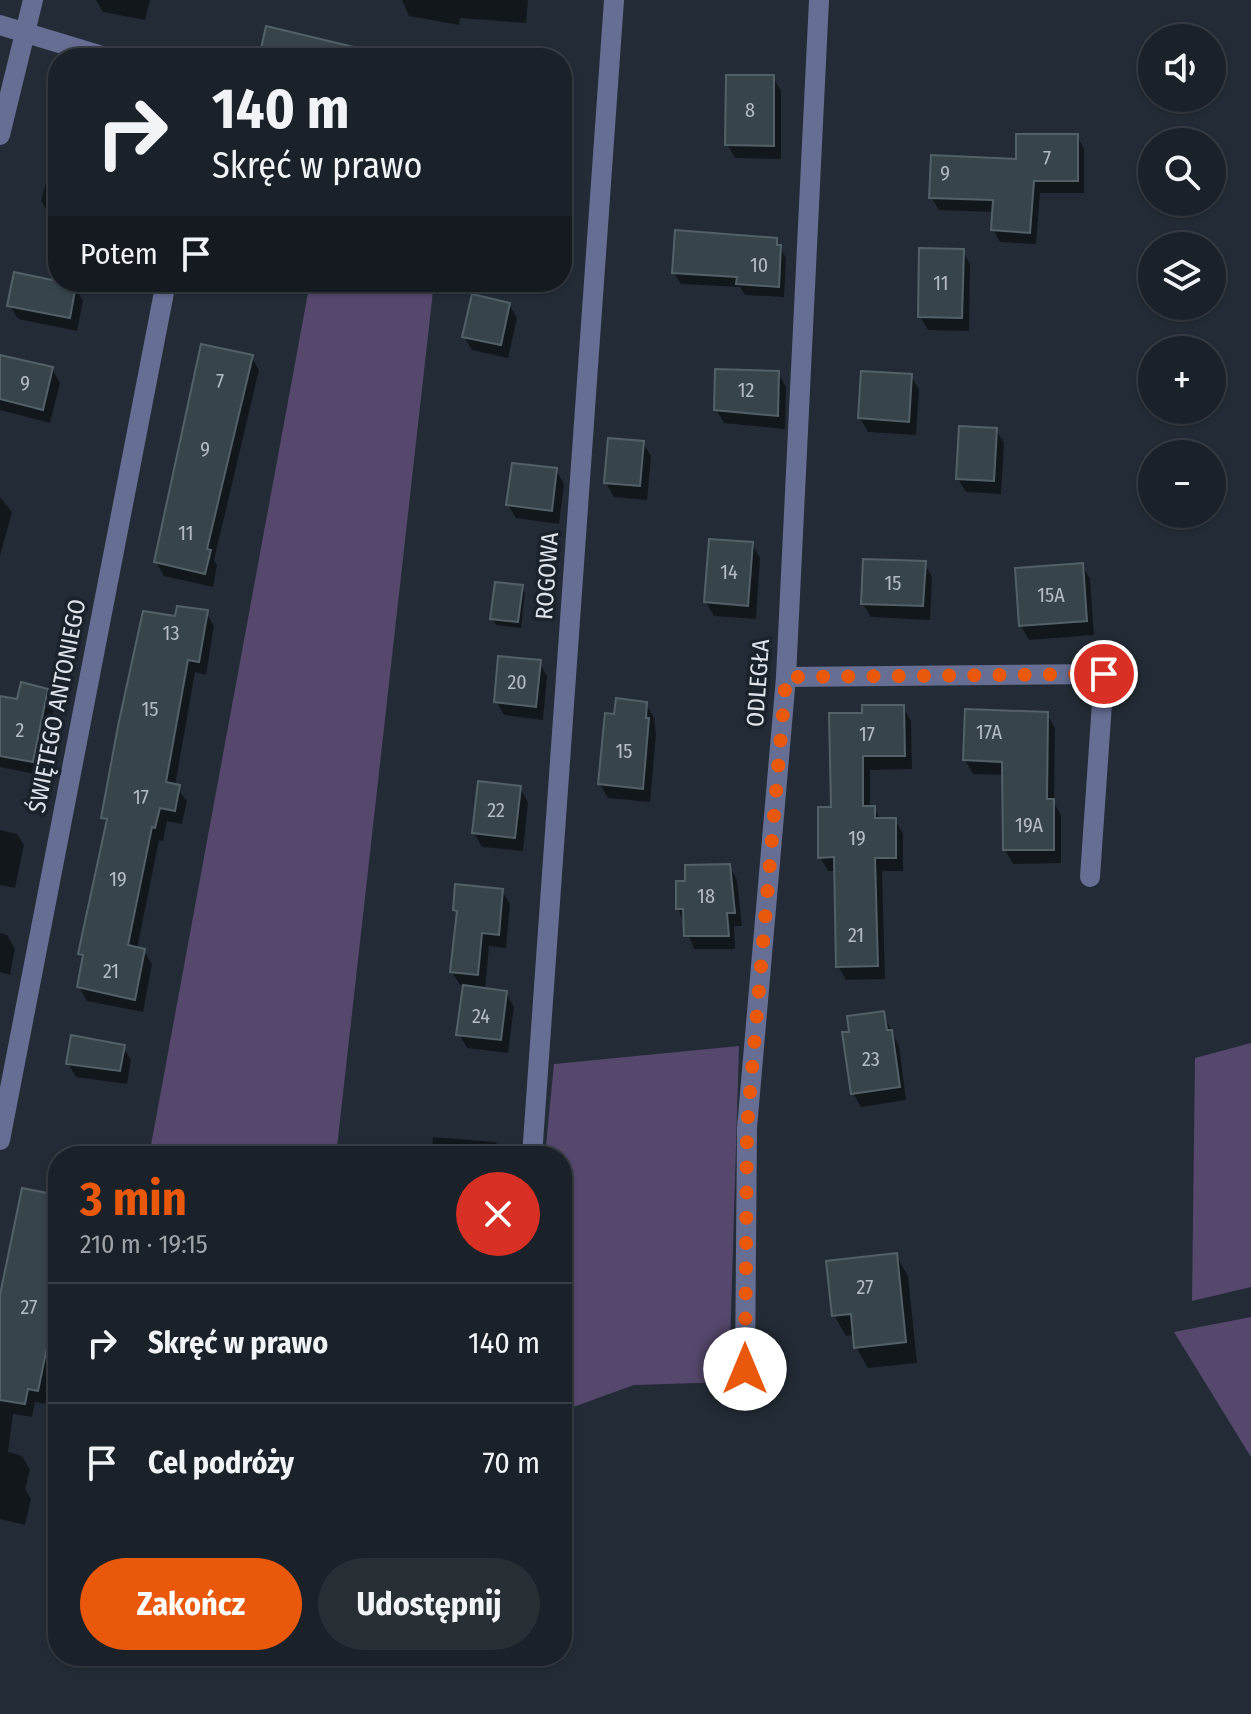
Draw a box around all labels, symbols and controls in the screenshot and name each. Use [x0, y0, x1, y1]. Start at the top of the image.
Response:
map controls [1138, 24, 1226, 528]
button: sound [1138, 24, 1226, 112]
text: 140 m [212, 76, 349, 143]
icon: right [80, 80, 184, 184]
house number: 8 [745, 98, 755, 122]
button: search [1138, 128, 1226, 216]
text: Skręć w prawo [212, 144, 422, 188]
house number: 7 [1043, 146, 1051, 170]
house number: 9 [940, 161, 950, 185]
icon: arrive [174, 232, 218, 276]
button: layers [1138, 232, 1226, 320]
text: Potem [80, 236, 158, 272]
house number: 10 [750, 253, 768, 277]
house number: 11 [933, 271, 949, 295]
button: + [1138, 336, 1226, 424]
house number: 7 [216, 369, 224, 393]
house number: 9 [20, 371, 30, 395]
house number: 12 [738, 378, 754, 402]
house number: 9 [200, 437, 210, 461]
button: − [1138, 440, 1226, 528]
house number: 11 [178, 521, 194, 545]
street label: ROGOWA [530, 531, 564, 621]
house number: 14 [720, 560, 738, 584]
house number: 15 [885, 571, 901, 595]
house number: 15A [1037, 583, 1065, 607]
street label: ŚWIĘTEGO ANTONIEGO [22, 597, 91, 815]
house number: 13 [163, 621, 179, 645]
street label: ODLEGŁA [741, 638, 775, 728]
pin [1070, 640, 1138, 708]
icon: arrive [1082, 652, 1126, 696]
house number: 20 [507, 670, 527, 694]
house number: 15 [142, 697, 158, 721]
house number: 2 [16, 718, 25, 742]
house number: 17A [976, 720, 1002, 744]
house number: 17 [859, 722, 875, 746]
house number: 15 [616, 739, 632, 763]
house number: 17 [133, 785, 149, 809]
house number: 22 [487, 798, 505, 822]
house number: 19A [1015, 813, 1043, 837]
house number: 19 [848, 826, 866, 850]
house number: 19 [109, 867, 127, 891]
house number: 18 [697, 884, 715, 908]
house number: 21 [848, 923, 864, 947]
house number: 21 [103, 959, 119, 983]
house number: 24 [472, 1004, 490, 1028]
house number: 23 [862, 1047, 880, 1071]
text: 3 min [80, 1170, 187, 1228]
button: close [456, 1172, 540, 1256]
text: 210 m · 19:15 [80, 1229, 208, 1260]
house number: 27 [857, 1275, 873, 1299]
house number: 27 [21, 1295, 37, 1319]
icon: right [80, 1321, 124, 1365]
text: Skręć w prawo [148, 1325, 328, 1361]
text: 140 m [468, 1325, 540, 1361]
position arrow [703, 1327, 787, 1411]
icon: arrive [80, 1441, 124, 1485]
text: Cel podróży [148, 1445, 294, 1481]
text: 70 m [482, 1445, 540, 1481]
button: Zakończ [80, 1558, 302, 1650]
button: Udostępnij [318, 1558, 540, 1650]

